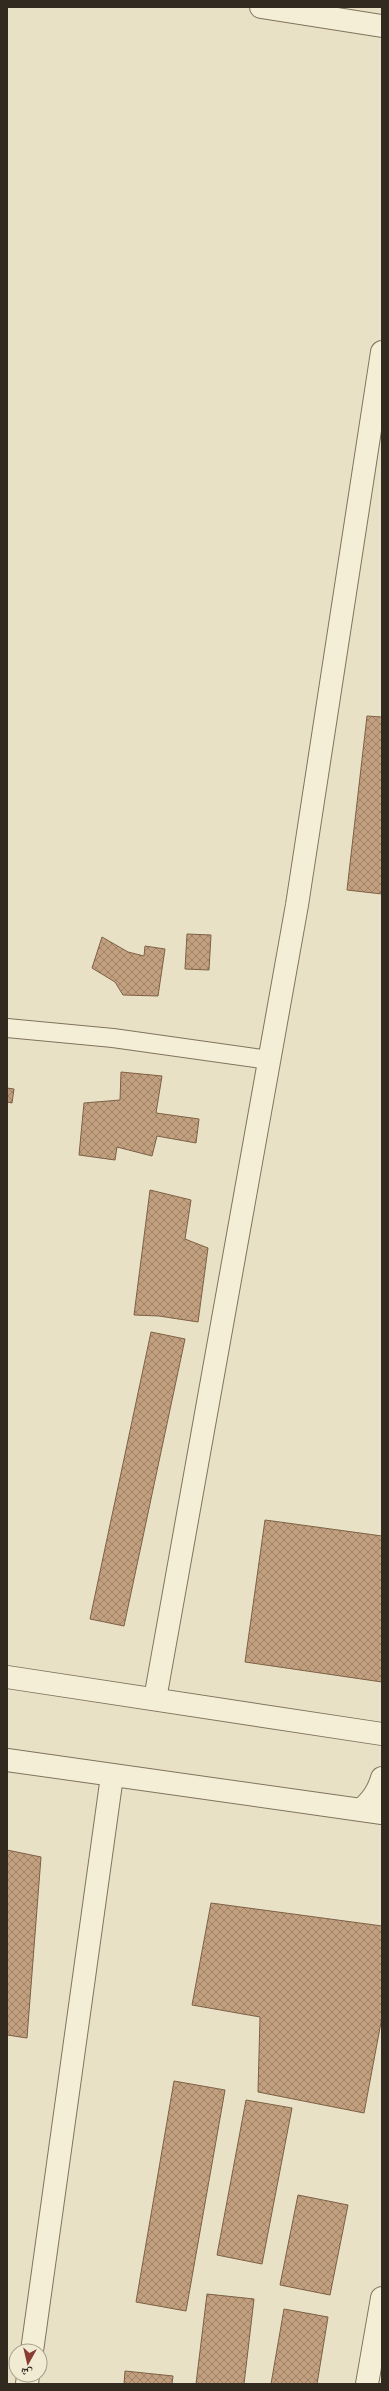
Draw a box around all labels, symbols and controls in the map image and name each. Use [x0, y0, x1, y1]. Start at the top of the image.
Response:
north arrow [8, 2343, 48, 2383]
text: ش [20, 2364, 34, 2381]

